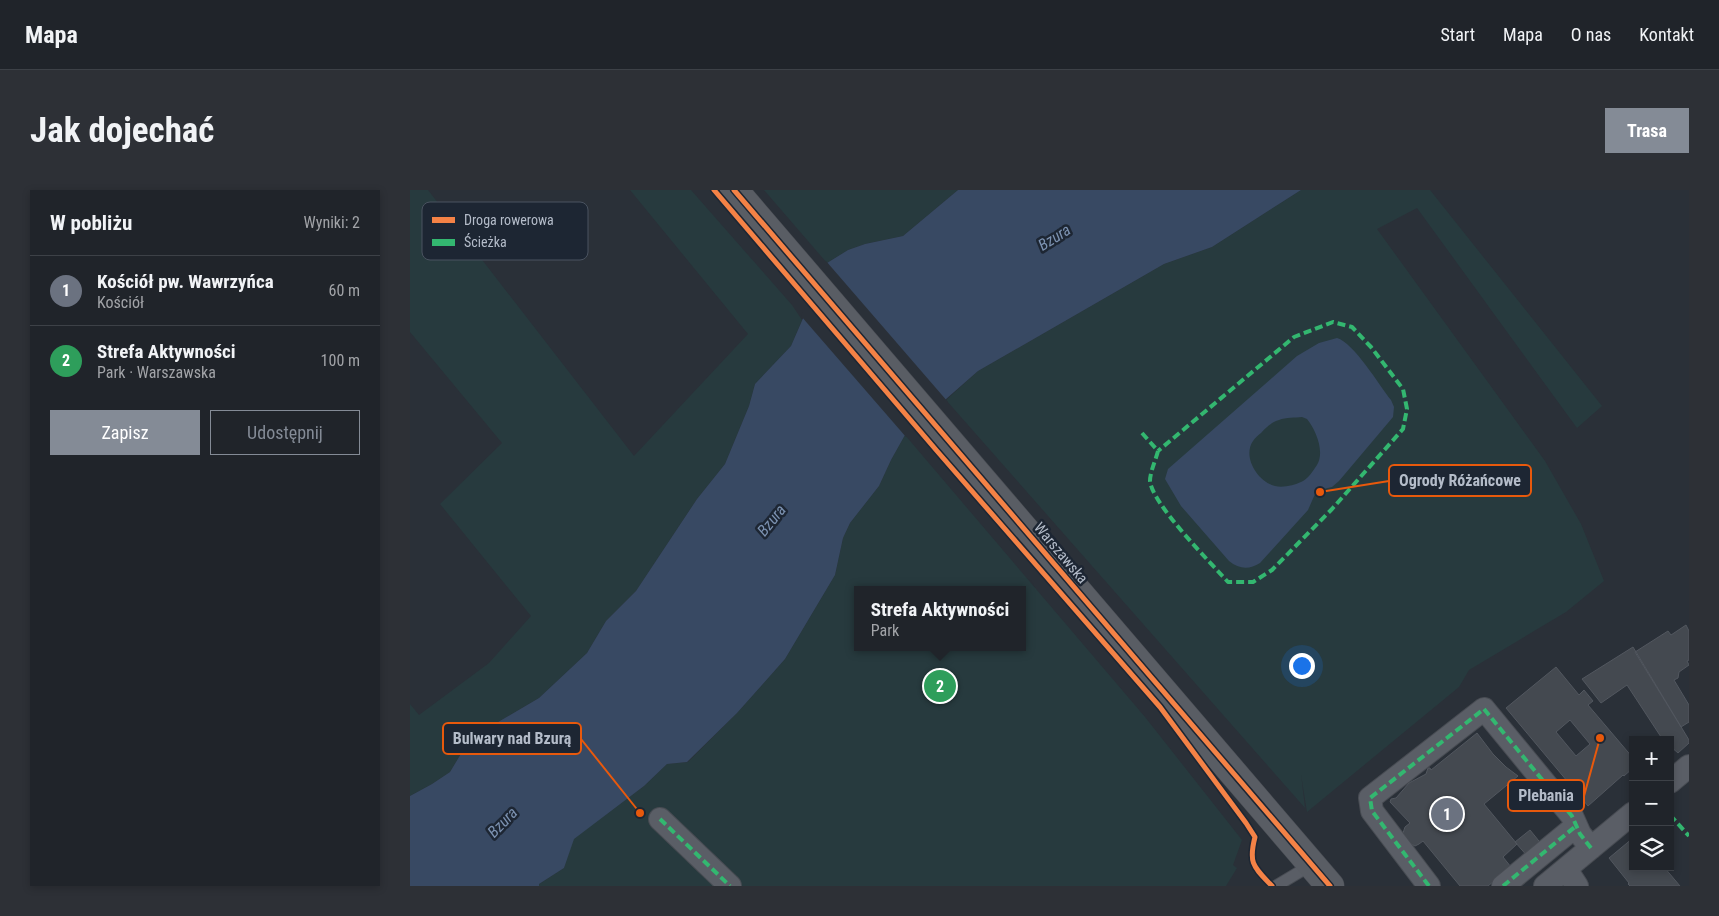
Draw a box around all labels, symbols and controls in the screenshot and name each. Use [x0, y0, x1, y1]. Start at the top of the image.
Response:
text: Mapa [25, 21, 78, 49]
text: Start [1441, 24, 1475, 45]
text: Mapa [1503, 24, 1543, 45]
text: O nas [1571, 24, 1611, 45]
text: Kontakt [1639, 24, 1694, 45]
button: Trasa [1605, 108, 1689, 153]
text: Jak dojechać [30, 110, 214, 151]
legend [422, 202, 588, 260]
text: W pobliżu [50, 211, 132, 235]
text: Droga rowerowa [464, 212, 554, 228]
text: Wyniki: 2 [304, 213, 360, 232]
water label: Bzura [1035, 220, 1074, 255]
text: Ścieżka [464, 233, 507, 250]
text: Kościół pw. Wawrzyńca [97, 270, 274, 293]
text: 1 [62, 281, 70, 300]
text: 60 m [328, 281, 360, 300]
text: Kościół [97, 293, 144, 312]
text: Strefa Aktywności [97, 340, 236, 363]
text: 2 [62, 351, 70, 370]
text: 100 m [321, 351, 360, 370]
text: Park · Warszawska [97, 363, 216, 382]
button: Zapisz [50, 410, 200, 455]
button: Udostępnij [210, 410, 360, 455]
callout: Ogrody Różańcowe [1389, 465, 1531, 496]
text: Ogrody Różańcowe [1399, 471, 1521, 490]
water label: Bzura [753, 501, 790, 540]
street label: Warszawska [1030, 519, 1092, 587]
popup [854, 586, 1026, 651]
text: Strefa Aktywności [871, 598, 1009, 621]
text: Park [871, 621, 899, 640]
your location [1289, 653, 1315, 679]
pin: 2 [924, 667, 956, 705]
callout: Bulwary nad Bzurą [443, 723, 581, 754]
text: Bulwary nad Bzurą [453, 729, 572, 748]
map controls [1629, 736, 1674, 871]
button: + [1629, 736, 1674, 781]
callout: Plebania [1508, 780, 1584, 811]
button: − [1629, 781, 1674, 826]
text: Plebania [1518, 786, 1574, 805]
pin: 1 [1431, 795, 1463, 833]
water label: Bzura [483, 803, 521, 841]
button: layers [1629, 826, 1674, 871]

